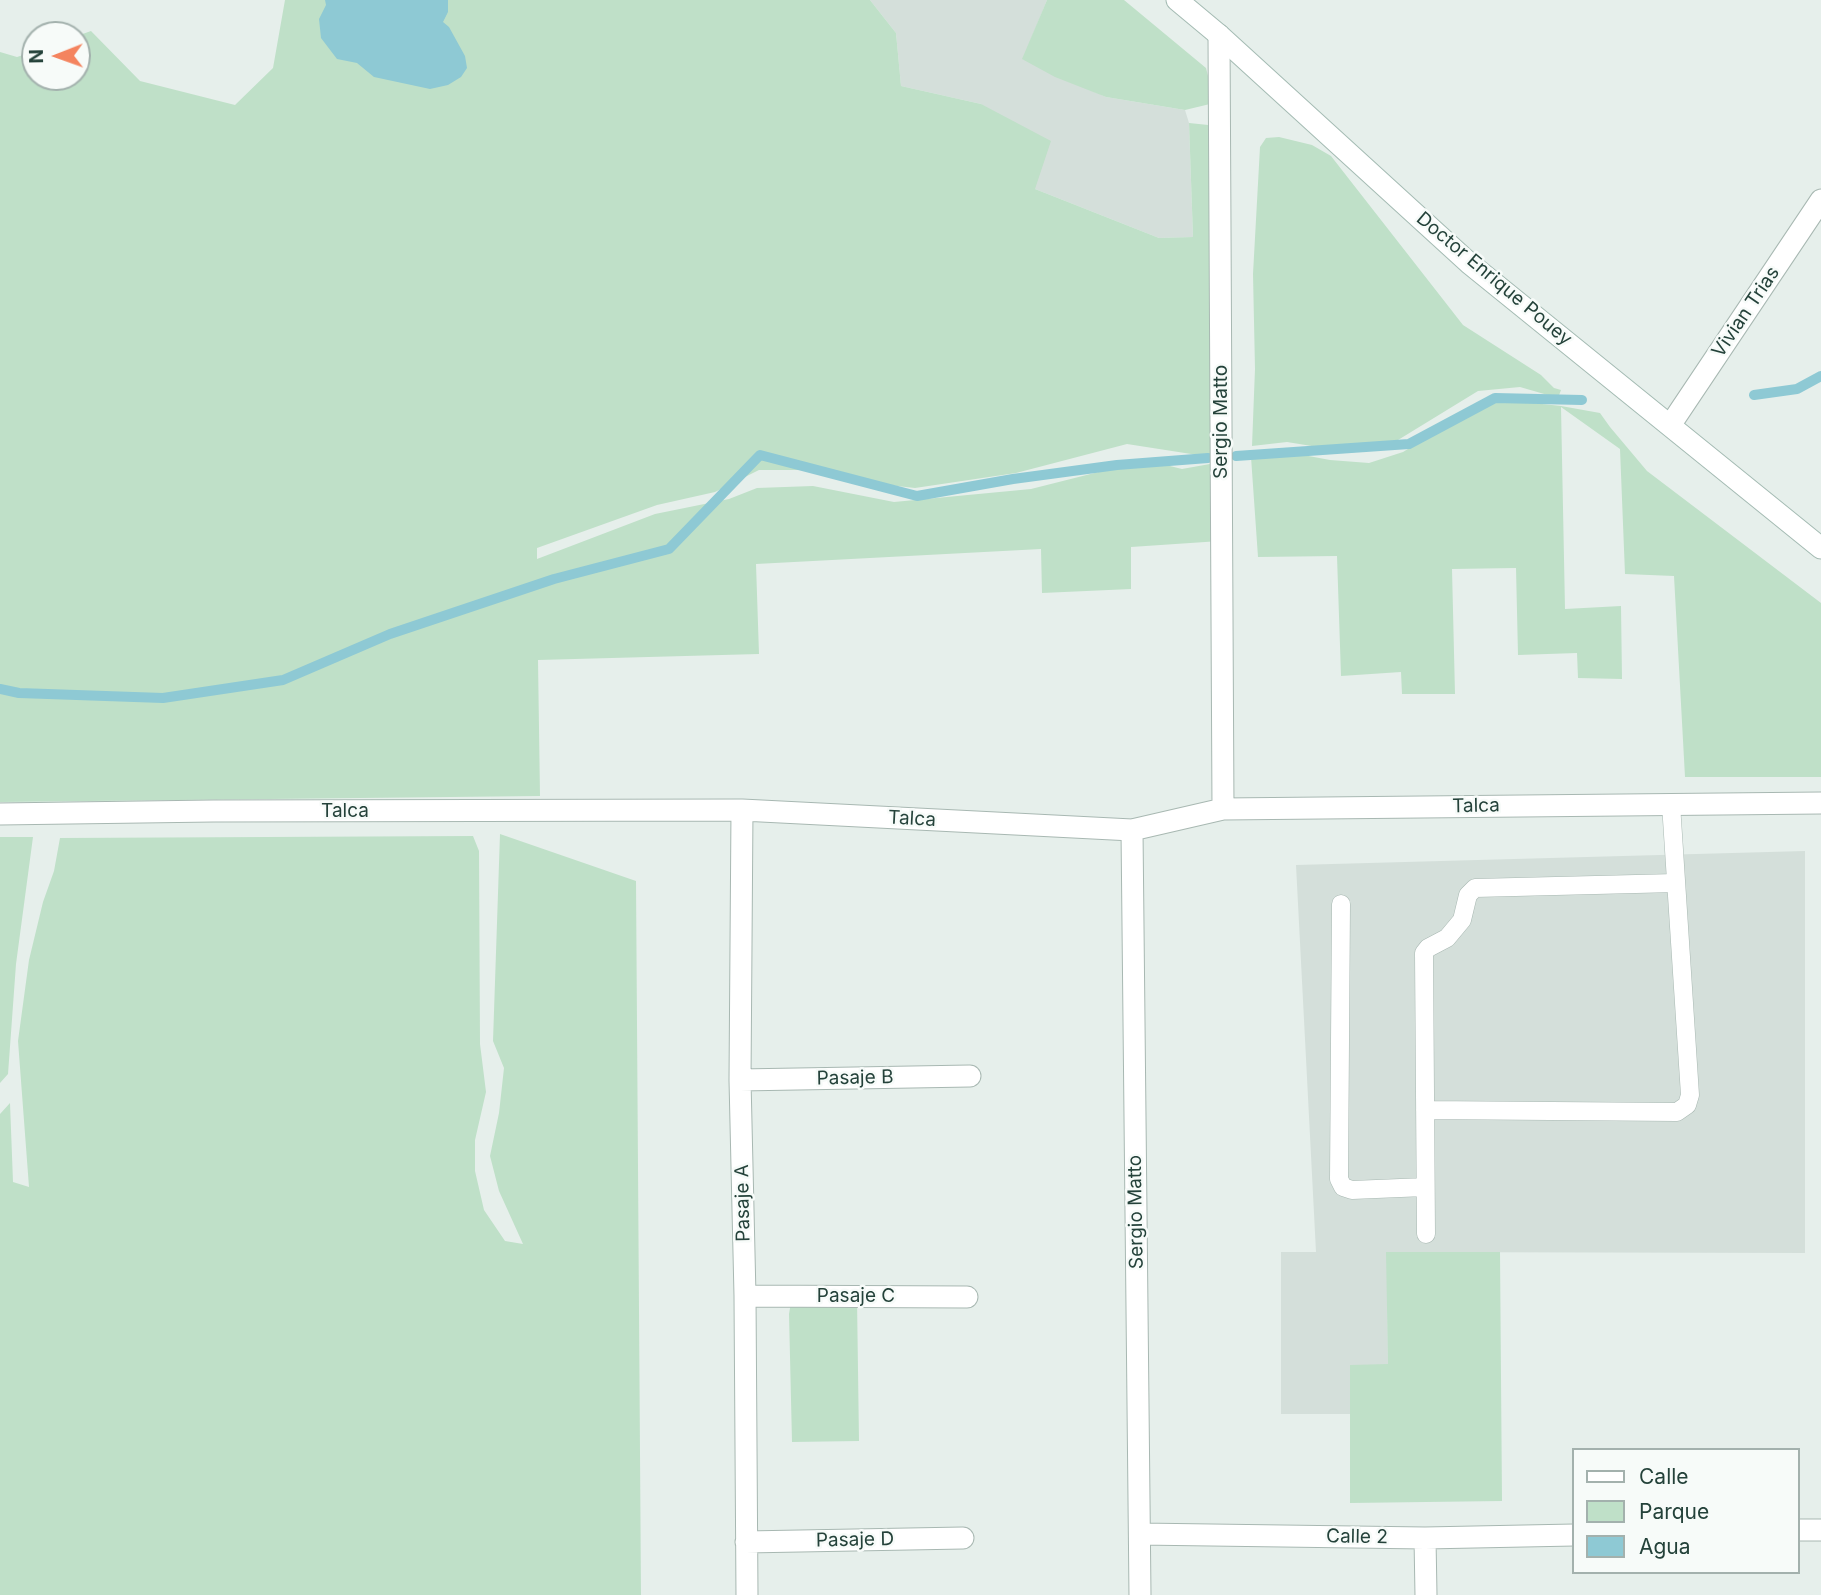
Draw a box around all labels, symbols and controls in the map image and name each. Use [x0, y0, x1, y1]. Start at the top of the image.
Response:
north arrow [21, 21, 91, 91]
text: N [25, 49, 48, 64]
street label: Doctor Enrique Pouey [1412, 207, 1576, 351]
street label: Vivian Trias [1707, 262, 1785, 362]
street label: Sergio Matto [1210, 365, 1232, 479]
street label: Talca [1452, 794, 1500, 818]
street label: Talca [321, 800, 369, 822]
street label: Talca [888, 806, 936, 832]
street label: Pasaje B [816, 1066, 894, 1090]
street label: Sergio Matto [1124, 1155, 1148, 1269]
street label: Pasaje A [731, 1164, 755, 1242]
street label: Pasaje C [817, 1285, 895, 1307]
legend [1573, 1448, 1800, 1574]
text: Calle [1639, 1464, 1689, 1489]
text: Parque [1639, 1499, 1709, 1524]
street label: Calle 2 [1326, 1525, 1388, 1549]
street label: Pasaje D [816, 1528, 894, 1552]
text: Agua [1639, 1534, 1691, 1559]

